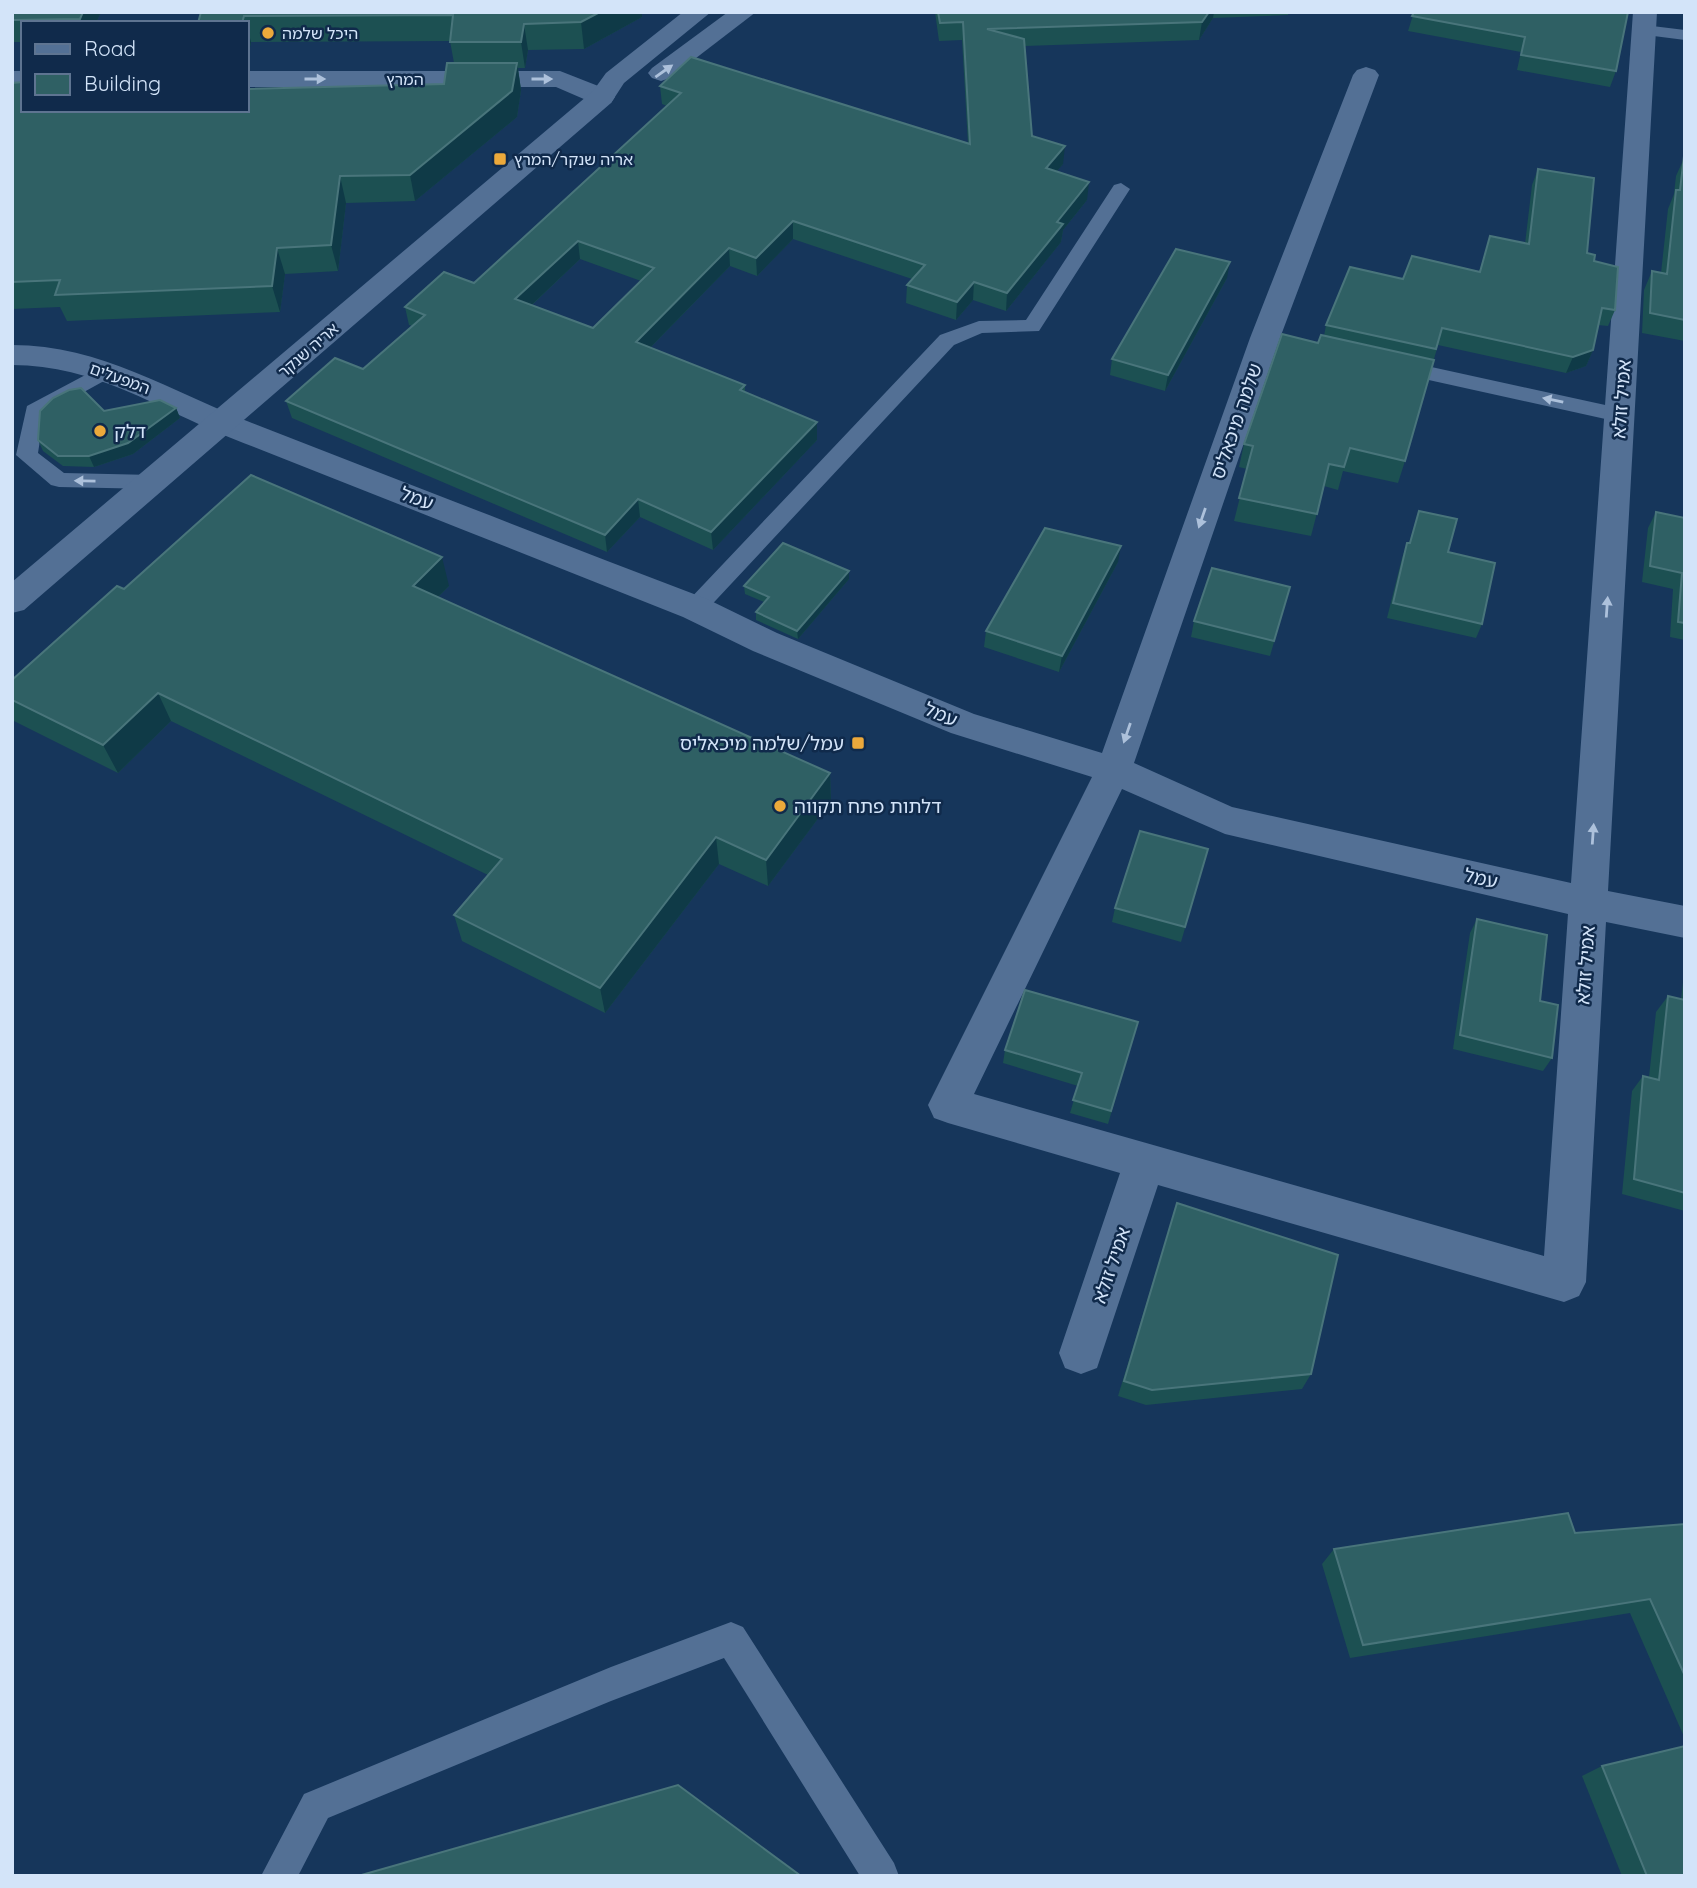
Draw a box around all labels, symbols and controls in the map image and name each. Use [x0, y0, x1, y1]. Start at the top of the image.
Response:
legend [21, 21, 248, 112]
place label: היכל שלמה [282, 23, 358, 43]
marker: היכל שלמה [260, 25, 276, 41]
text: Road [84, 35, 136, 61]
one-way arrow [655, 64, 673, 78]
street label: המרץ [386, 69, 424, 89]
text: Building [84, 70, 161, 96]
one-way arrow [304, 73, 326, 85]
one-way arrow [532, 73, 554, 85]
place label: אריה שנקר/המרץ [514, 149, 633, 169]
marker: אריה שנקר/המרץ [492, 151, 508, 167]
street label: אריה שנקר [274, 318, 342, 382]
street label: המפעלים [87, 358, 153, 398]
street label: אמיל זולא [1606, 359, 1636, 439]
street label: שלמה מיכאליס [1205, 360, 1267, 482]
one-way arrow [1542, 395, 1564, 406]
place label: דלק [114, 419, 146, 443]
marker: דלק [92, 423, 108, 439]
one-way arrow [74, 475, 96, 486]
street label: עמל [397, 481, 437, 515]
one-way arrow [1197, 508, 1208, 529]
one-way arrow [1602, 596, 1613, 618]
street label: עמל [921, 696, 961, 732]
one-way arrow [1121, 722, 1132, 743]
place label: עמל/שלמה מיכאליס [680, 731, 844, 755]
marker: עמל/שלמה מיכאליס [850, 735, 866, 751]
place label: דלתות פתח תקווה [794, 794, 942, 818]
marker: דלתות פתח תקווה [772, 798, 788, 814]
one-way arrow [1588, 823, 1599, 845]
street label: עמל [1462, 863, 1500, 893]
street label: אמיל זולא [1570, 925, 1600, 1005]
street label: אמיל זולא [1087, 1224, 1135, 1306]

